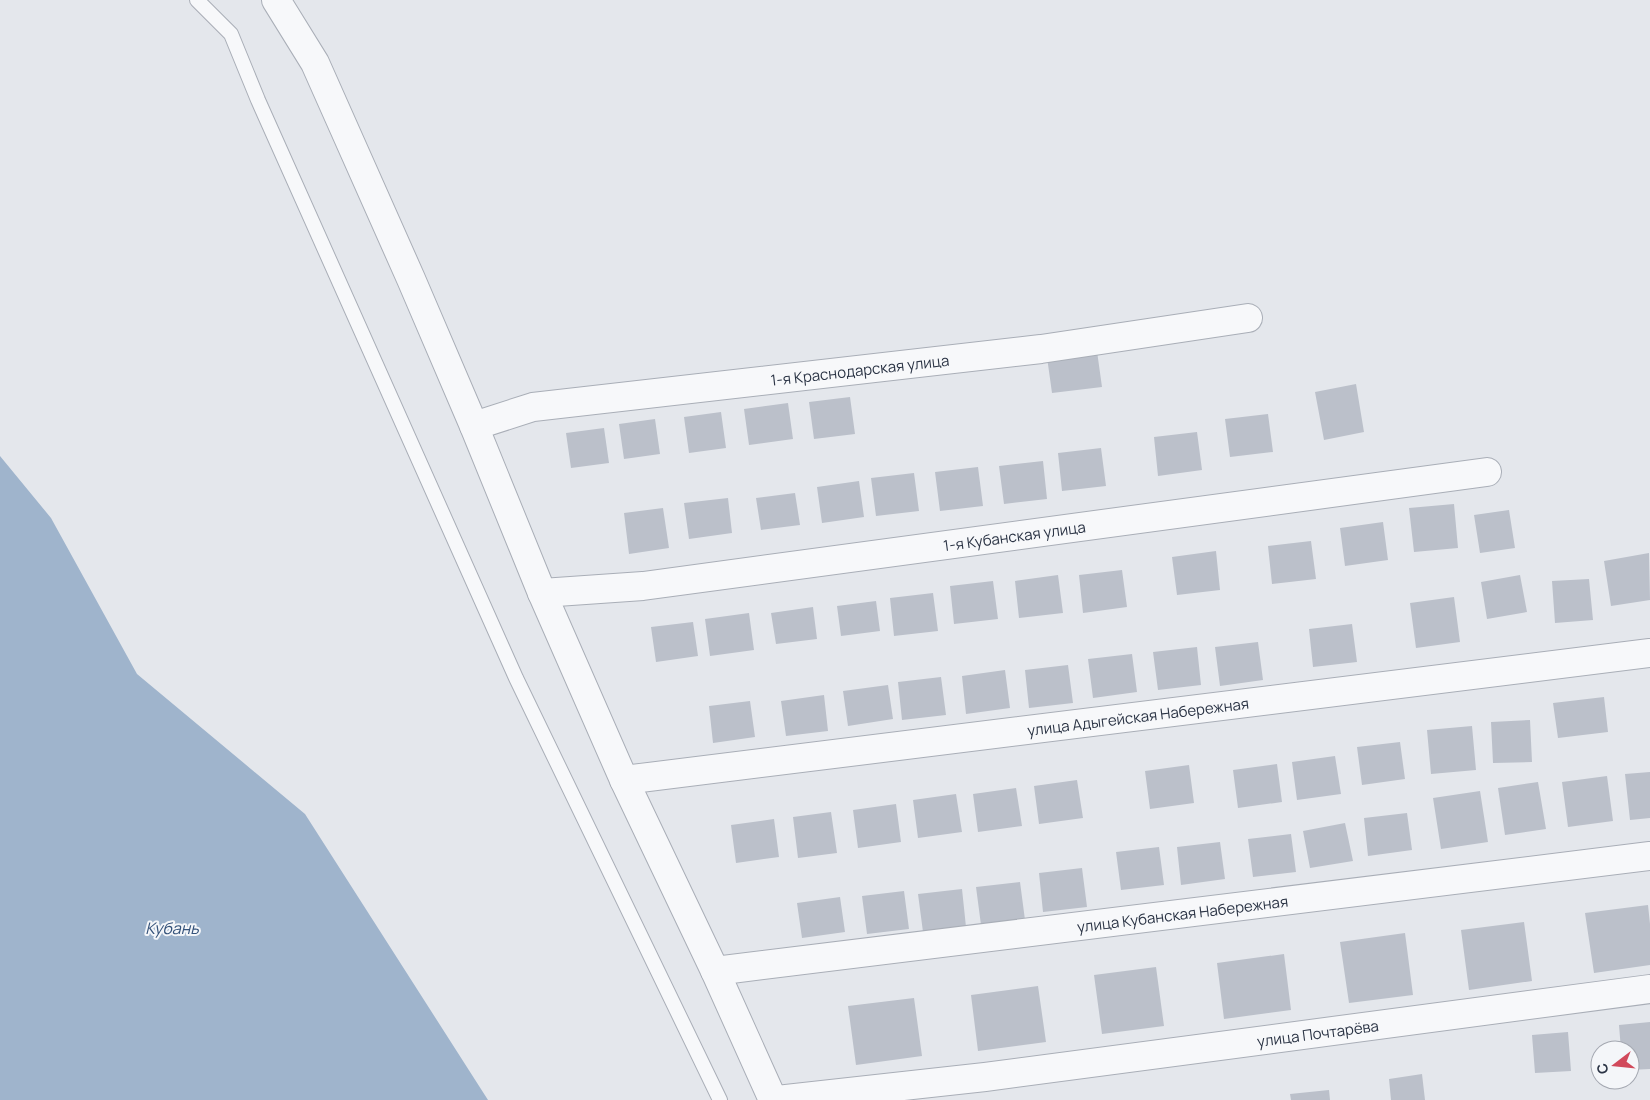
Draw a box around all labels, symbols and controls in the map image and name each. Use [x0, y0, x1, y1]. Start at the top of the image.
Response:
street label: 1-я Краснодарская улица [769, 349, 950, 390]
street label: 1-я Кубанская улица [942, 516, 1087, 556]
street label: улица Адыгейская Набережная [1026, 692, 1250, 740]
street label: улица Кубанская Набережная [1076, 890, 1289, 937]
water label: Кубань [145, 917, 199, 939]
street label: улица Почтарёва [1256, 1015, 1380, 1051]
north arrow [1590, 1040, 1640, 1090]
text: С [1591, 1061, 1613, 1076]

